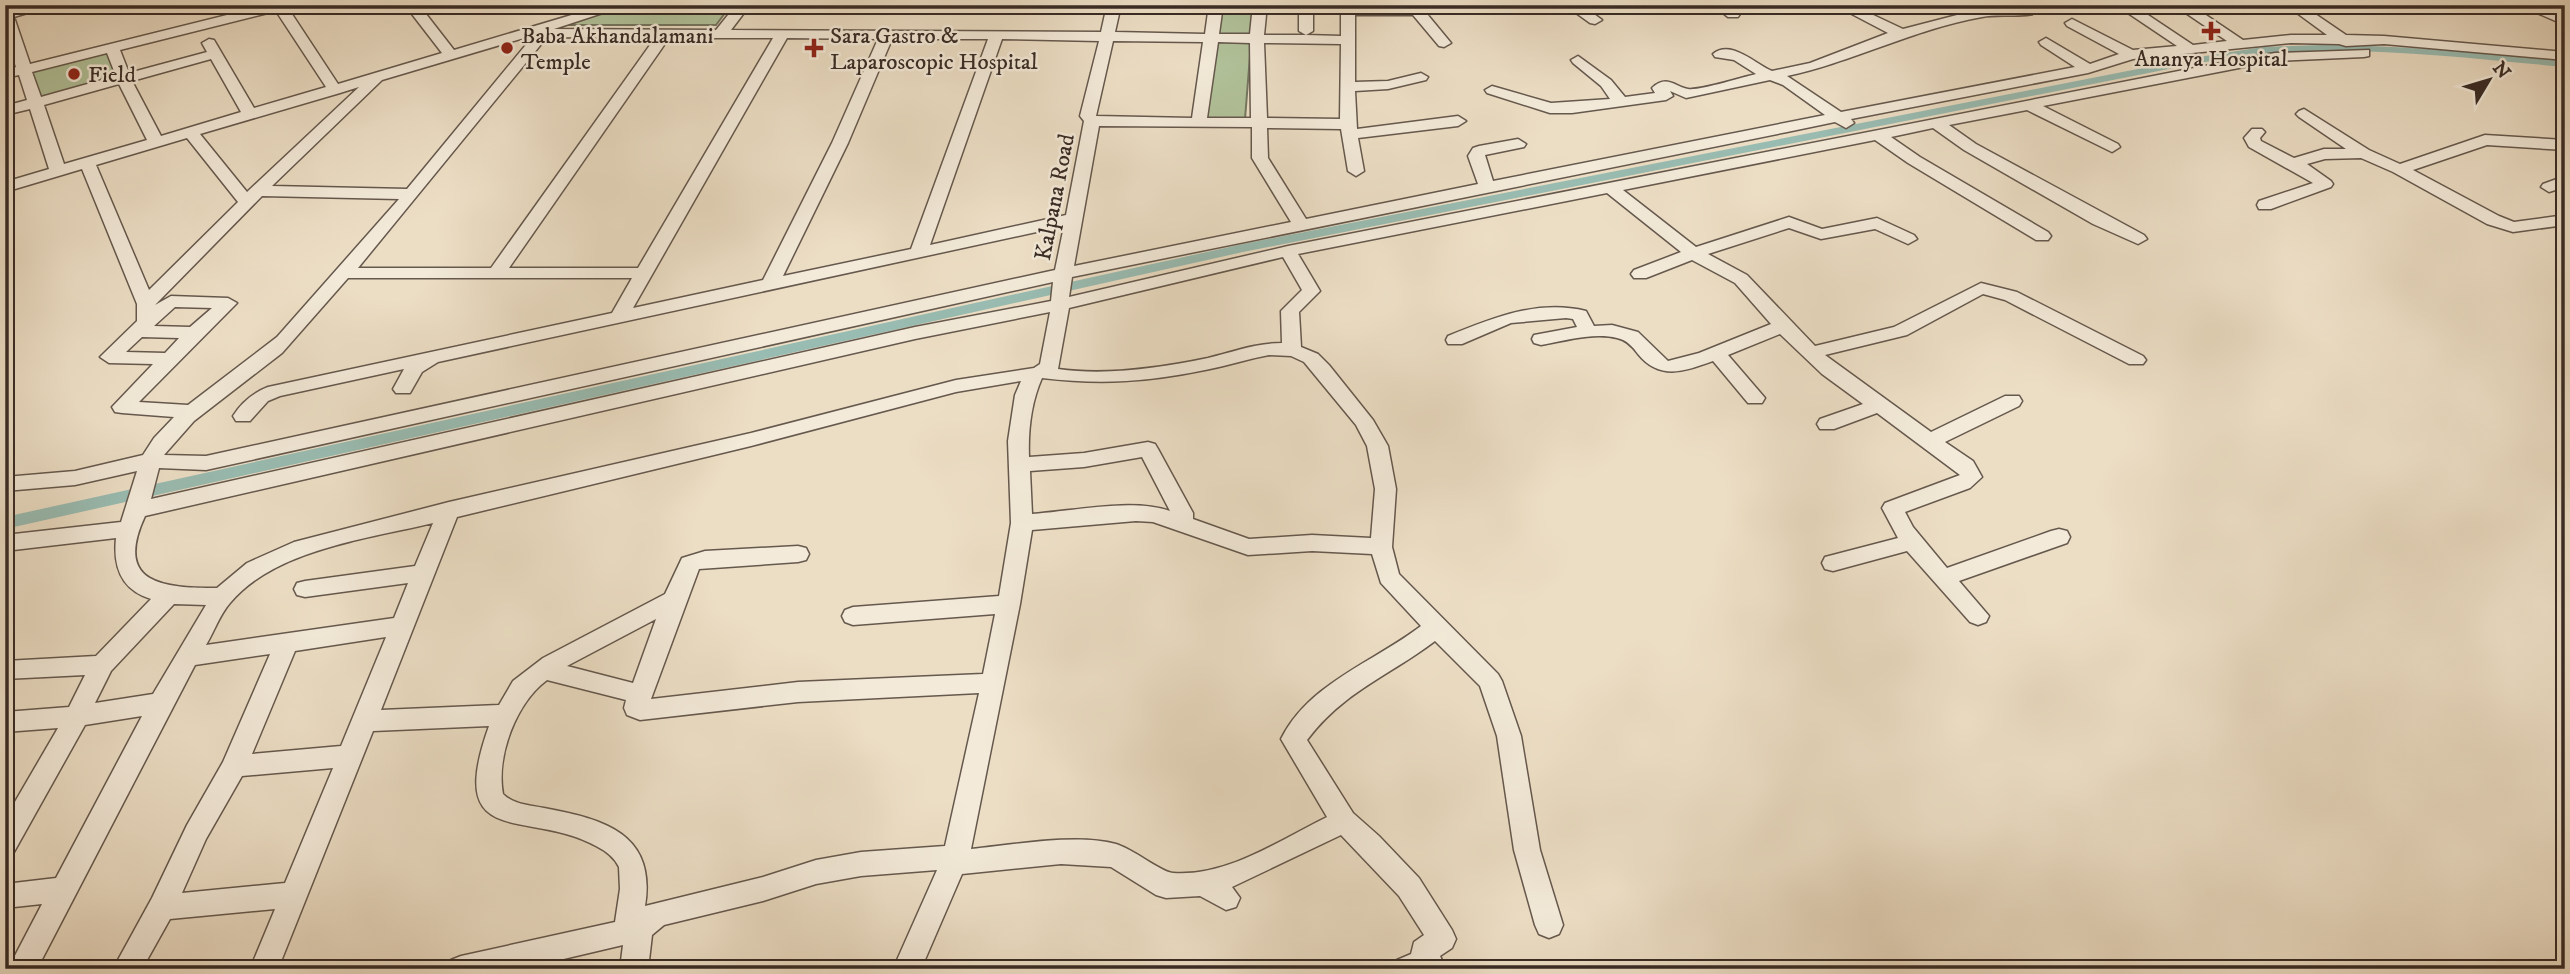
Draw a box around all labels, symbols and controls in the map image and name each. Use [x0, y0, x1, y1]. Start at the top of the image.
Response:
marker: Ananya Hospital [2201, 21, 2221, 41]
place label: Baba Akhandalamani Temple [521, 22, 714, 77]
place label: Sara Gastro & Laparoscopic Hospital [830, 22, 1038, 77]
marker: Sara Gastro & Laparoscopic Hospital [804, 38, 824, 58]
marker: Baba Akhandalamani Temple [499, 40, 515, 56]
place label: Ananya Hospital [2134, 45, 2288, 74]
north arrow [2454, 46, 2524, 116]
text: N [2487, 57, 2515, 84]
place label: Field [88, 61, 136, 90]
marker: Field [66, 66, 82, 82]
street label: Kalpana Road [1029, 131, 1082, 263]

